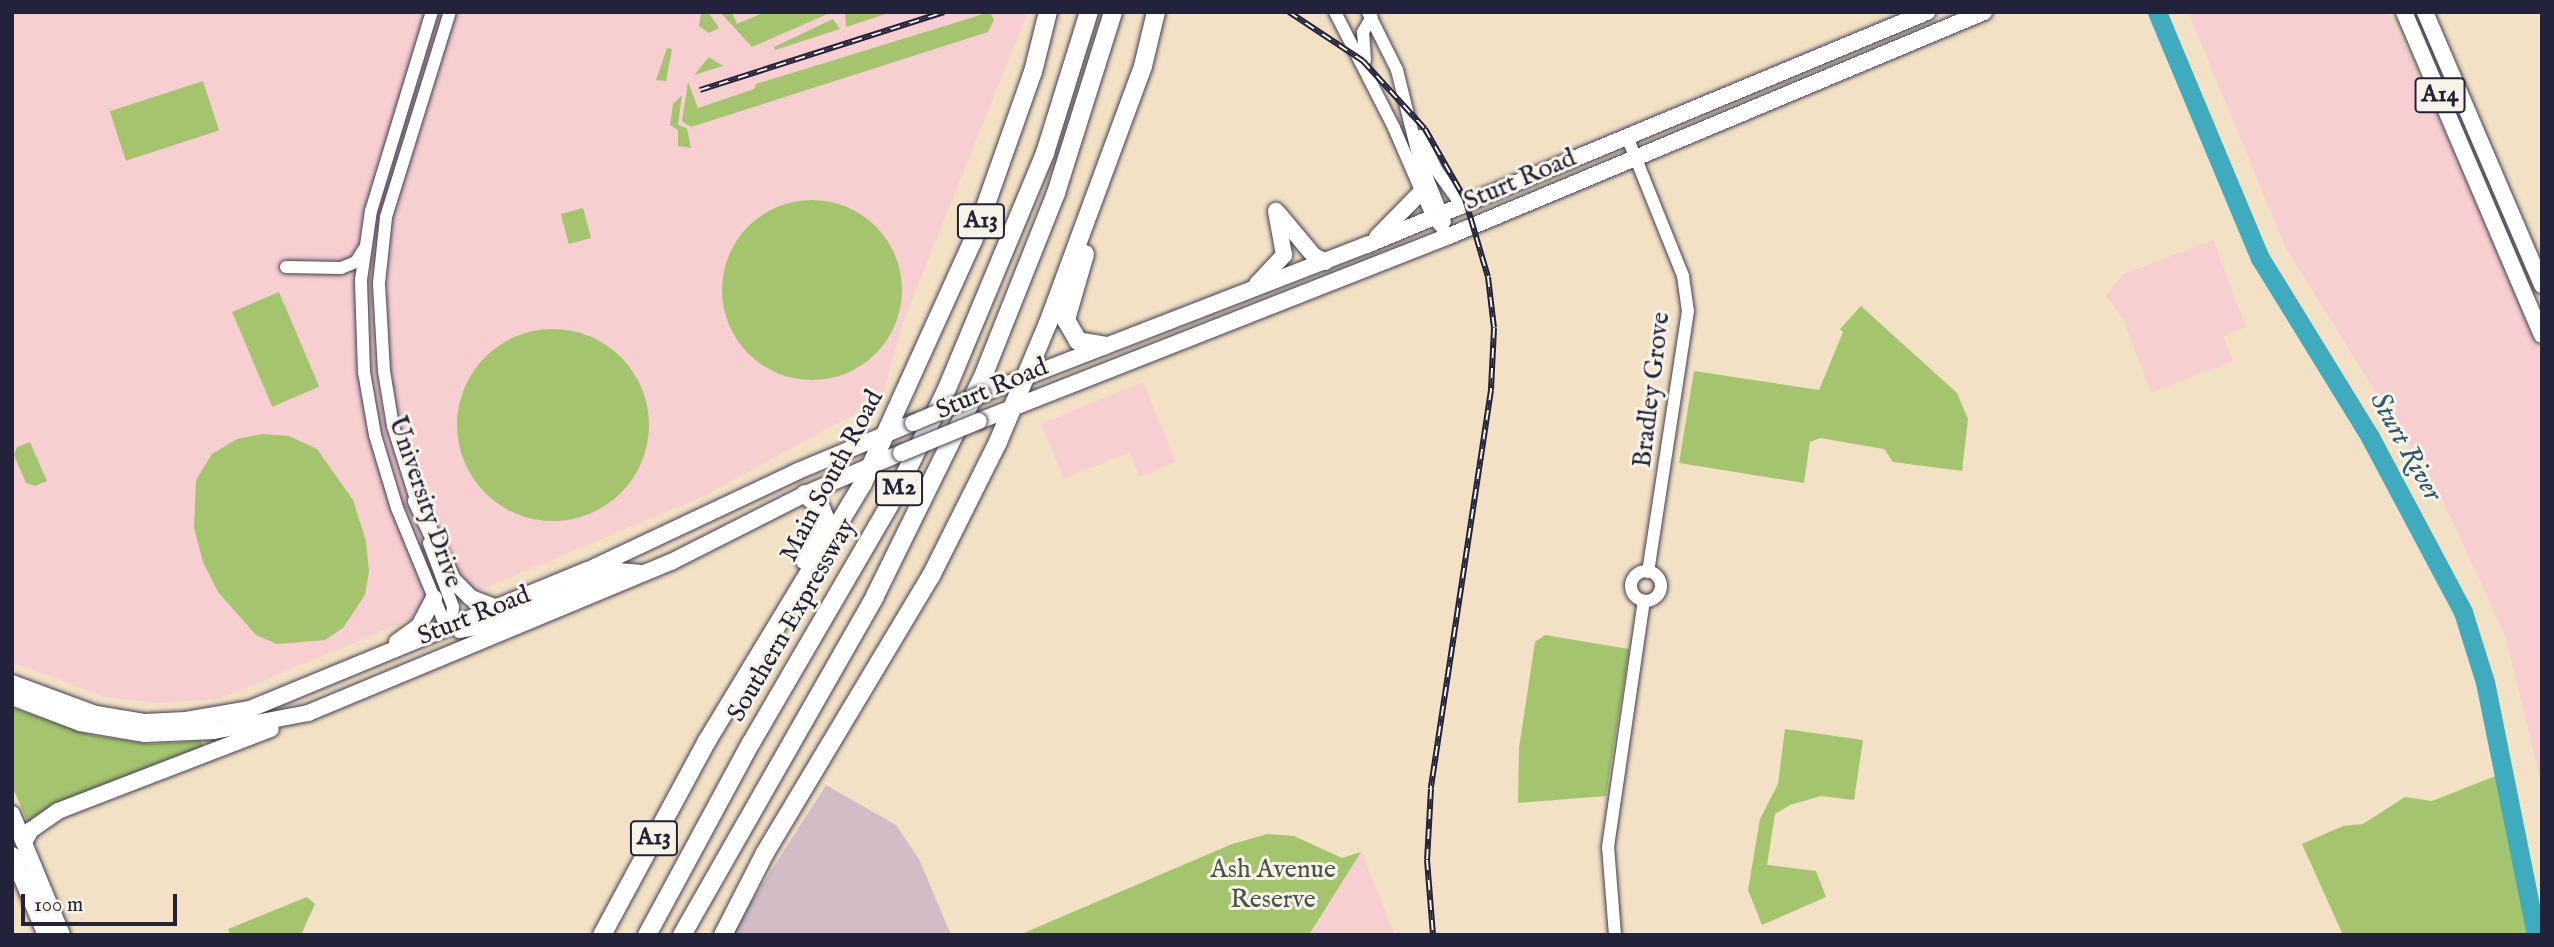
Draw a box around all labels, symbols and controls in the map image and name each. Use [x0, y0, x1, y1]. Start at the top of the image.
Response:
road number: A14 [2414, 74, 2466, 116]
street label: Sturt Road [1459, 142, 1581, 218]
road number: A13 [956, 201, 1006, 242]
street label: Bradley Grove [1627, 310, 1677, 470]
street label: Sturt Road [931, 351, 1053, 427]
street label: Main South Road [774, 385, 890, 567]
water label: Sturt River [2361, 387, 2449, 507]
street label: University Drive [381, 412, 469, 592]
road number: M2 [874, 467, 923, 508]
street label: Southern Expressway [721, 513, 863, 727]
street label: Sturt Road [413, 579, 535, 653]
road number: A13 [630, 818, 678, 858]
park label: Ash Avenue Reserve [1210, 854, 1336, 916]
scale bar [24, 880, 180, 924]
text: 100 m [34, 892, 83, 919]

